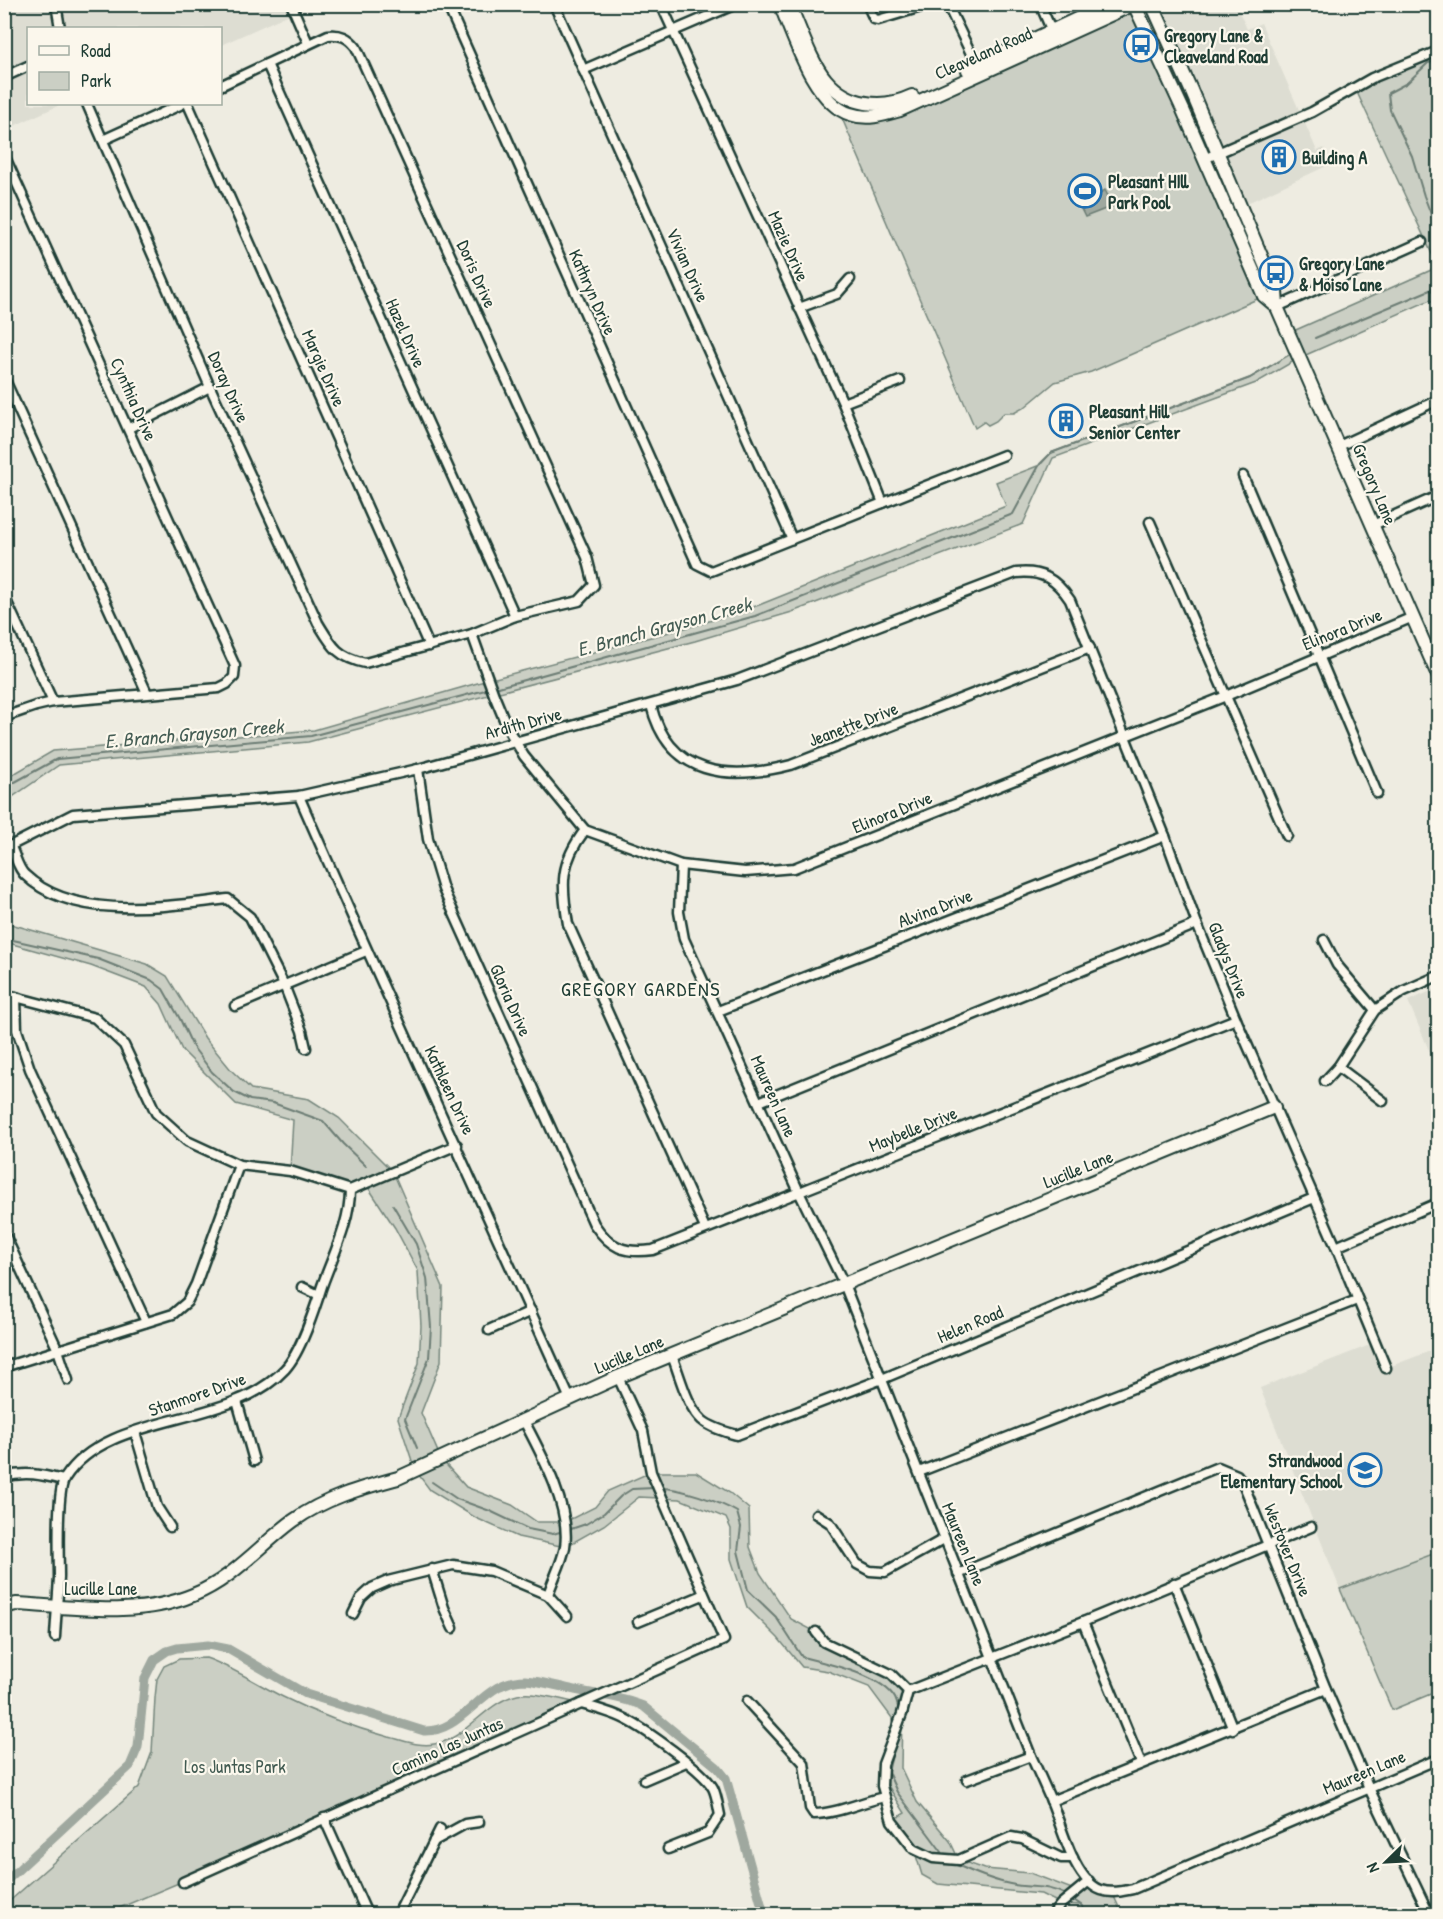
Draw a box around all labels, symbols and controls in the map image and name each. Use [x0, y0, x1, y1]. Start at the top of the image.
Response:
street label: Cleaveland Road [930, 20, 1036, 86]
place label: Gregory Lane & Cleaveland Road [1164, 23, 1268, 69]
legend [27, 27, 222, 105]
bus stop icon: Gregory Lane & Cleaveland Road [1123, 27, 1159, 63]
text: Road [81, 38, 111, 63]
text: Park [81, 68, 112, 93]
building icon: Building A [1261, 139, 1297, 175]
place label: Building A [1302, 145, 1367, 171]
place label: Pleasant HIll Park Pool [1108, 169, 1190, 215]
sports icon: Pleasant HIll Park Pool [1067, 173, 1103, 209]
street label: Mazie Drive [762, 207, 816, 285]
street label: Vivian Drive [661, 224, 715, 306]
street label: Doris Drive [451, 236, 503, 312]
street label: Kathryn Drive [563, 245, 623, 339]
place label: Gregory Lane & Moiso Lane [1299, 251, 1386, 297]
bus stop icon: Gregory Lane & Moiso Lane [1258, 255, 1294, 291]
street label: Hazel Drive [380, 295, 432, 371]
street label: Margie Drive [296, 325, 352, 411]
street label: Doray Drive [202, 347, 256, 427]
street label: Cynthia Drive [105, 353, 163, 445]
place label: Pleasant Hill Senior Center [1089, 399, 1180, 445]
building icon: Pleasant Hill Senior Center [1048, 403, 1084, 439]
street label: Gregory Lane [1347, 440, 1403, 528]
water label: E. Branch Grayson Creek [574, 589, 756, 663]
street label: Elinora Drive [1298, 602, 1386, 656]
street label: Jeanette Drive [805, 696, 901, 752]
street label: Ardith Drive [482, 701, 564, 745]
water label: E. Branch Grayson Creek [104, 712, 286, 755]
street label: Elinora Drive [848, 785, 936, 839]
street label: Alvina Drive [894, 882, 976, 934]
street label: Gladys Drive [1202, 918, 1256, 1002]
street label: Gloria Drive [484, 960, 538, 1040]
district label: GREGORY GARDENS [561, 975, 721, 1002]
street label: Kathleen Drive [418, 1041, 482, 1139]
street label: Maureen Lane [745, 1051, 803, 1141]
street label: Maybelle Drive [865, 1100, 961, 1158]
street label: Lucille Lane [1039, 1144, 1117, 1194]
street label: Helen Road [933, 1299, 1007, 1349]
street label: Lucille Lane [591, 1328, 667, 1380]
street label: Stanmore Drive [145, 1366, 249, 1422]
place label: Strandwood Elementary School [1221, 1448, 1343, 1495]
school or university icon: Strandwood Elementary School [1347, 1452, 1383, 1488]
street label: Maureen Lane [936, 1499, 992, 1589]
street label: Westover Drive [1258, 1500, 1318, 1600]
street label: Lucille Lane [64, 1576, 138, 1601]
street label: Camino Las Juntas [387, 1710, 507, 1782]
street label: Maureen Lane [1319, 1743, 1409, 1801]
park label: Los Juntas Park [184, 1754, 286, 1779]
north arrow [1356, 1832, 1416, 1892]
text: N [1360, 1859, 1384, 1876]

